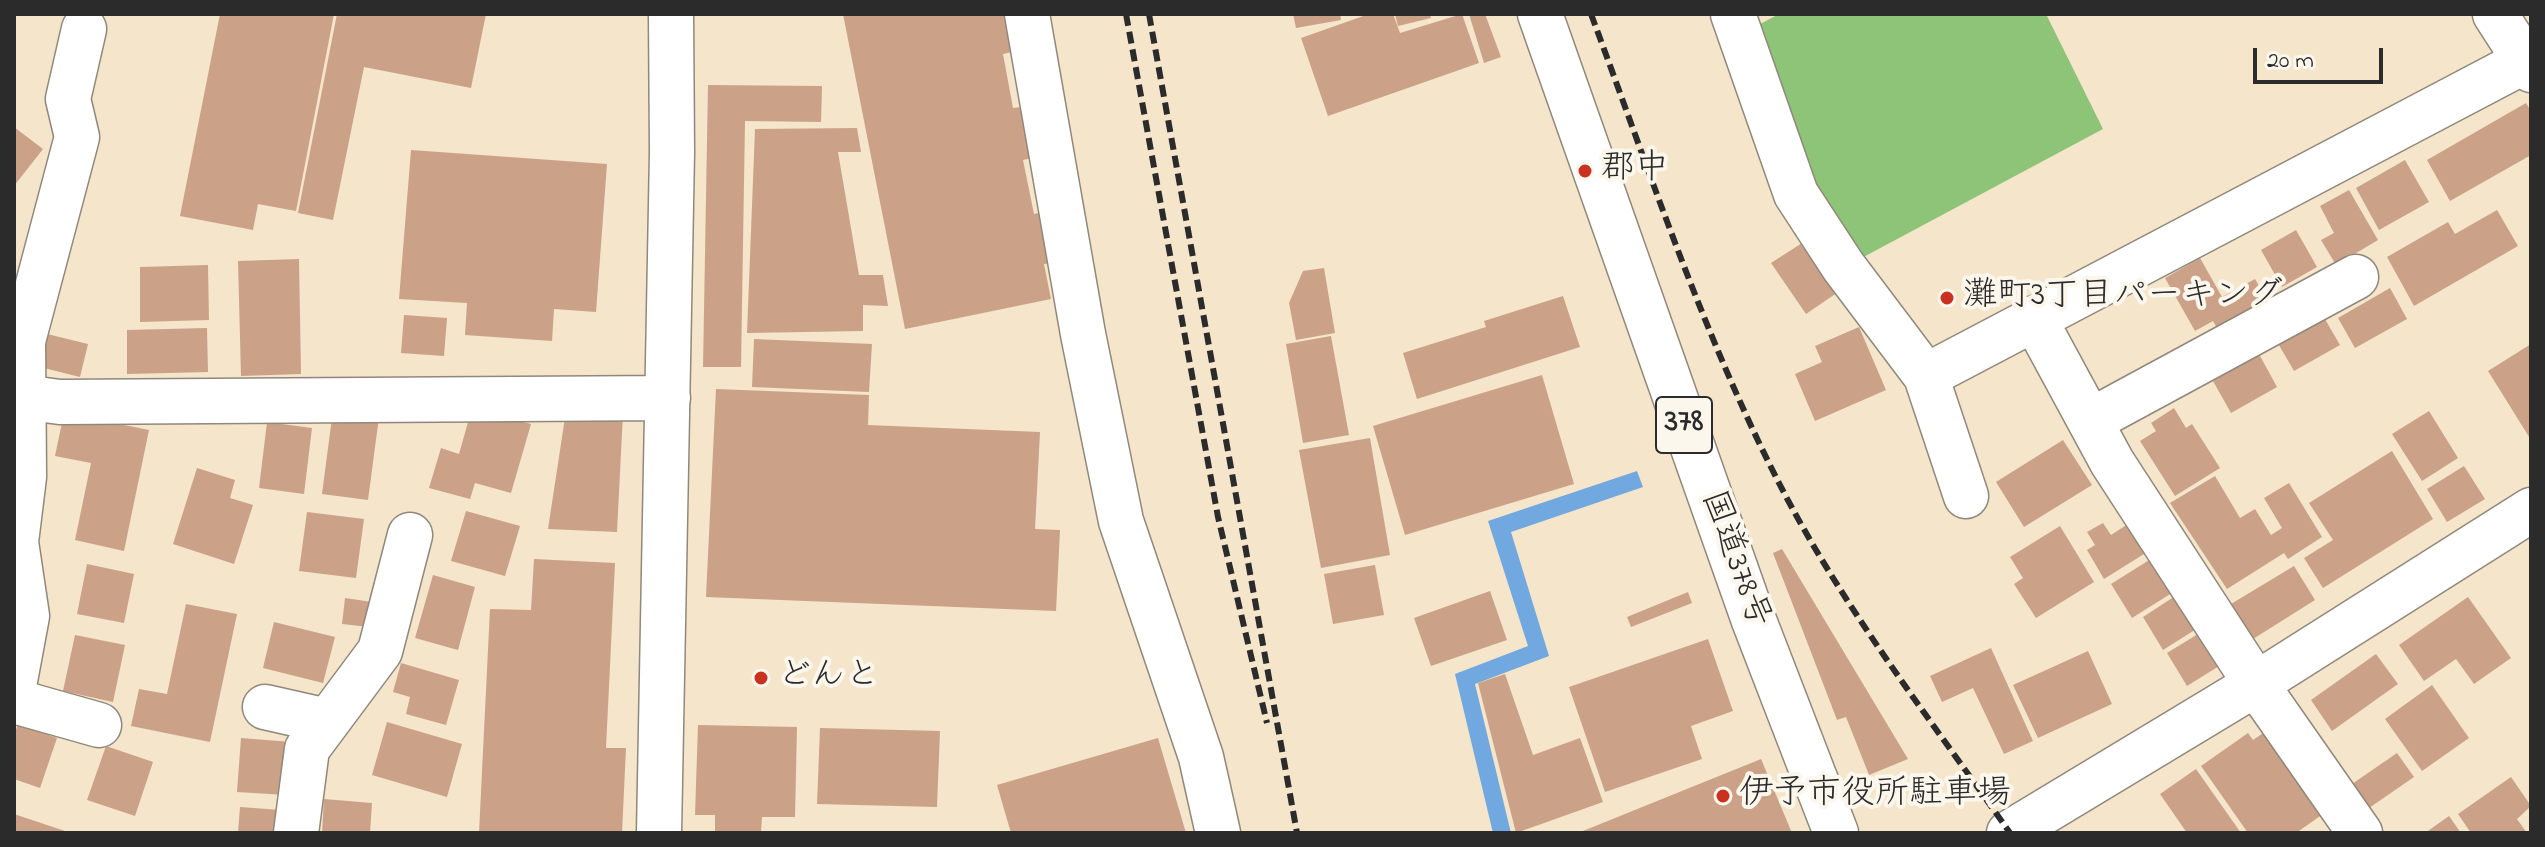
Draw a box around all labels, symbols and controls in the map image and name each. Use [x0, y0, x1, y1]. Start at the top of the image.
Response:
scale bar [2257, 32, 2387, 82]
text: 20 m [2267, 44, 2314, 79]
place label: 郡中 [1601, 151, 1669, 191]
marker: 郡中 [1576, 162, 1594, 180]
place label: 灘町3丁目パーキング [1963, 278, 2283, 318]
marker: 灘町3丁目パーキング [1938, 289, 1956, 307]
road number: 378 [1656, 397, 1712, 453]
street label: 国道378号 [1689, 486, 1777, 634]
place label: どんと [777, 658, 879, 698]
marker: どんと [752, 669, 770, 687]
place label: 伊予市役所駐車場 [1739, 776, 2011, 816]
marker: 伊予市役所駐車場 [1714, 787, 1732, 805]

